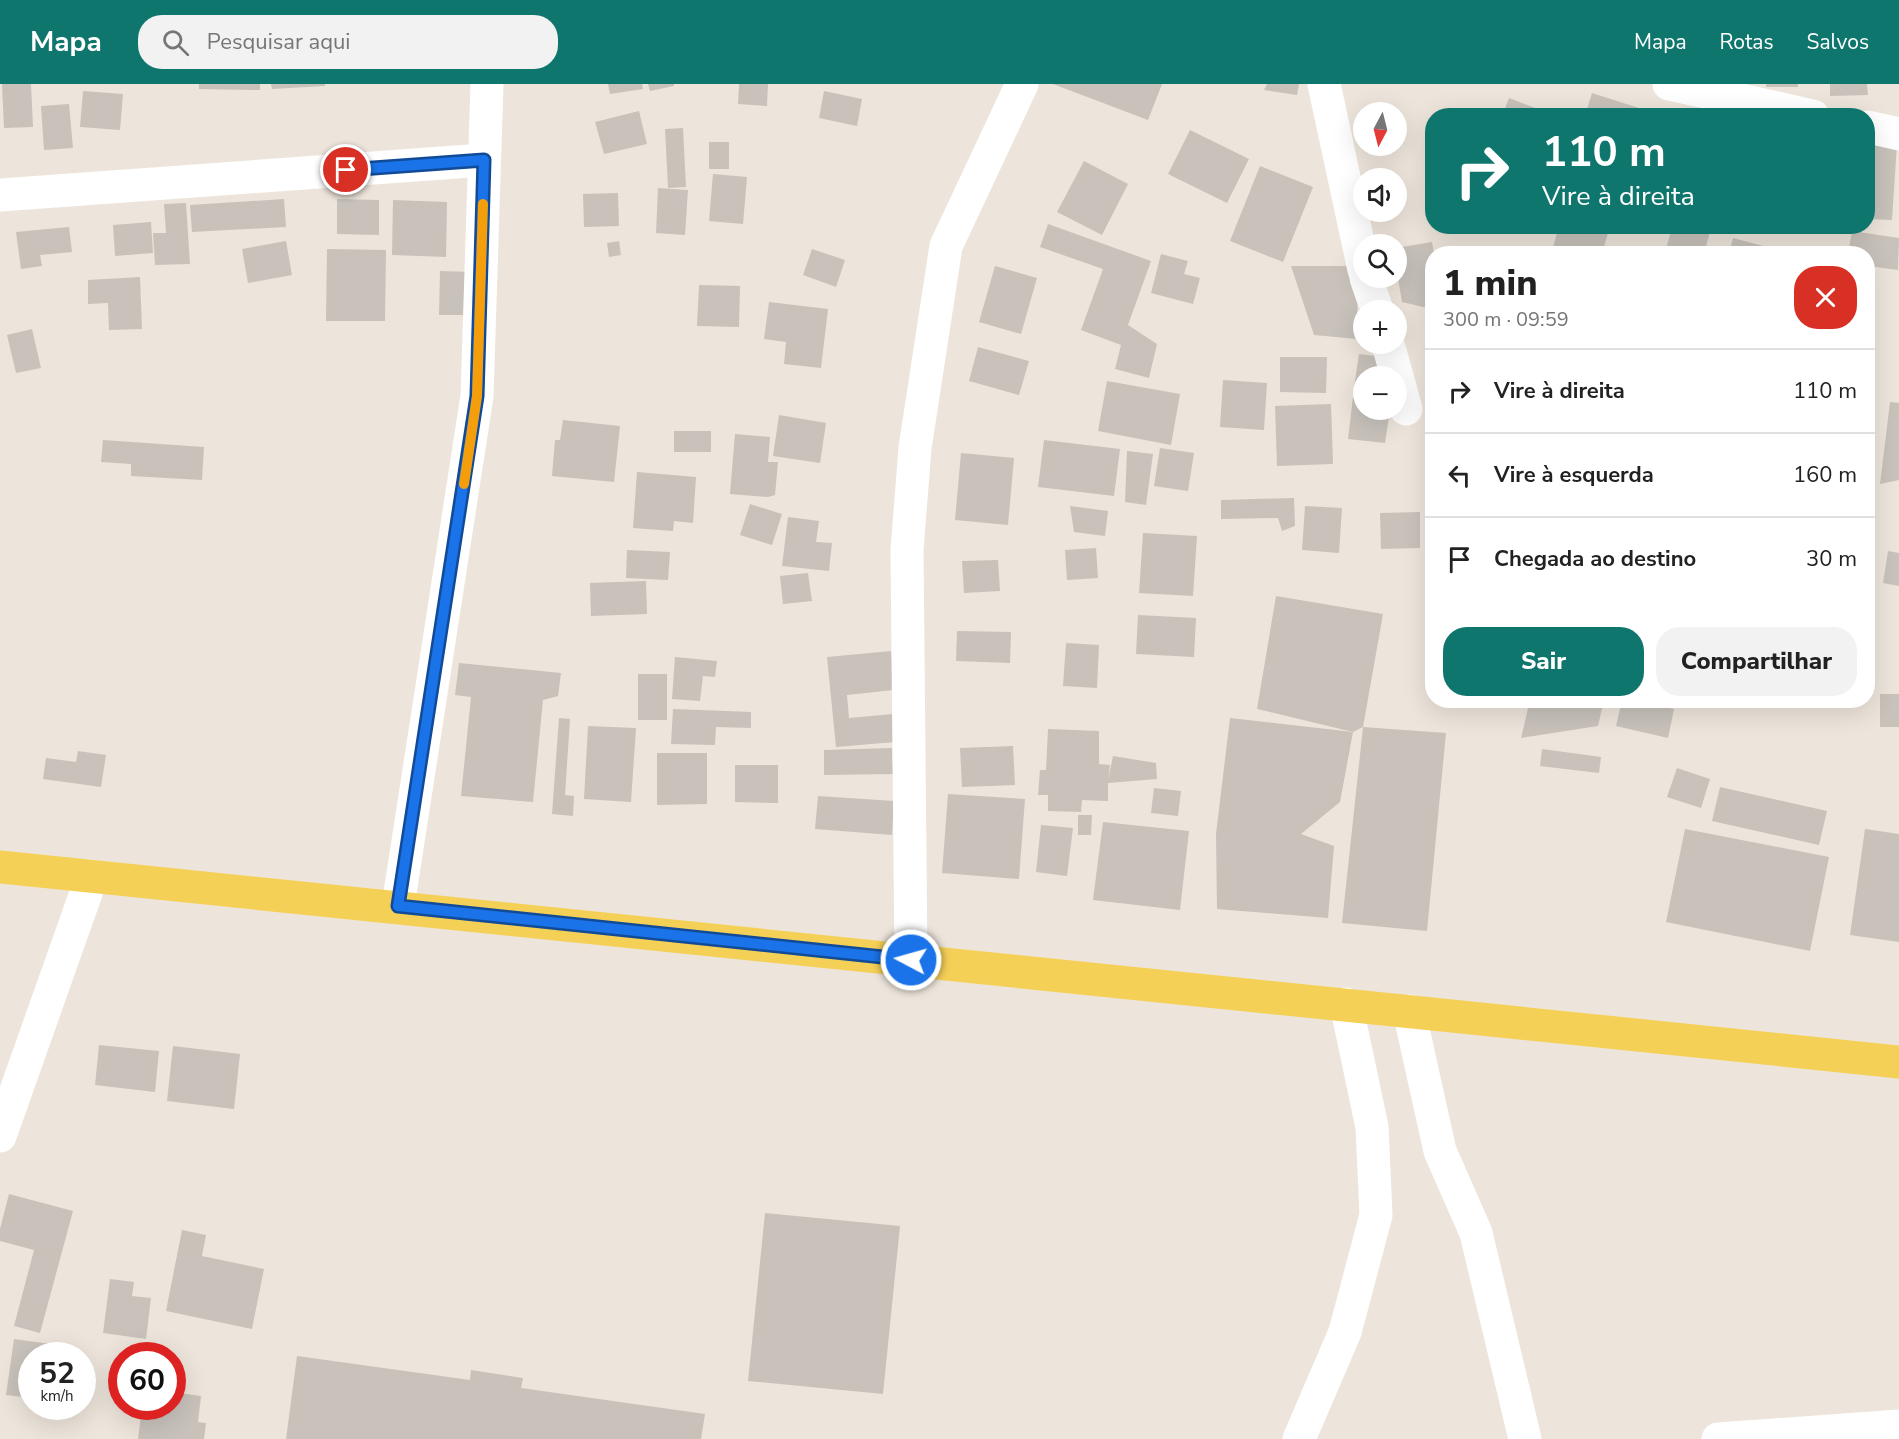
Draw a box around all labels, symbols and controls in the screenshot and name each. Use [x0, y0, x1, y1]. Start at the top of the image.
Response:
search box [138, 15, 558, 69]
text: Mapa [30, 23, 102, 61]
icon: search [159, 26, 192, 59]
text: Pesquisar aqui [207, 27, 350, 57]
text: Mapa [1634, 28, 1687, 56]
text: Rotas [1720, 28, 1774, 56]
text: Salvos [1807, 28, 1869, 56]
north arrow [1353, 102, 1407, 156]
map controls [1353, 102, 1407, 420]
text: 110 m [1542, 124, 1666, 181]
icon: right [1443, 132, 1521, 210]
pin [320, 144, 371, 195]
icon: arrive [329, 153, 362, 186]
button: sound [1353, 168, 1407, 222]
text: Vire à direita [1542, 178, 1695, 215]
button: search [1353, 234, 1407, 288]
text: 1 min [1443, 259, 1538, 308]
button: close [1794, 266, 1857, 329]
button: + [1353, 300, 1407, 354]
text: 300 m · 09:59 [1443, 306, 1569, 333]
button: − [1353, 366, 1407, 420]
icon: right [1443, 375, 1476, 408]
text: Vire à direita [1494, 376, 1625, 406]
text: 110 m [1793, 376, 1857, 406]
icon: left [1443, 459, 1476, 492]
text: Vire à esquerda [1494, 460, 1654, 490]
text: 160 m [1793, 460, 1857, 490]
icon: arrive [1443, 543, 1476, 576]
text: Chegada ao destino [1494, 544, 1696, 574]
text: 30 m [1806, 544, 1857, 574]
button: Sair [1443, 627, 1644, 696]
button: Compartilhar [1656, 627, 1857, 696]
position arrow [879, 928, 943, 992]
speed limit sign: 60 [108, 1342, 186, 1420]
text: 52 [39, 1353, 75, 1394]
text: km/h [40, 1386, 74, 1406]

